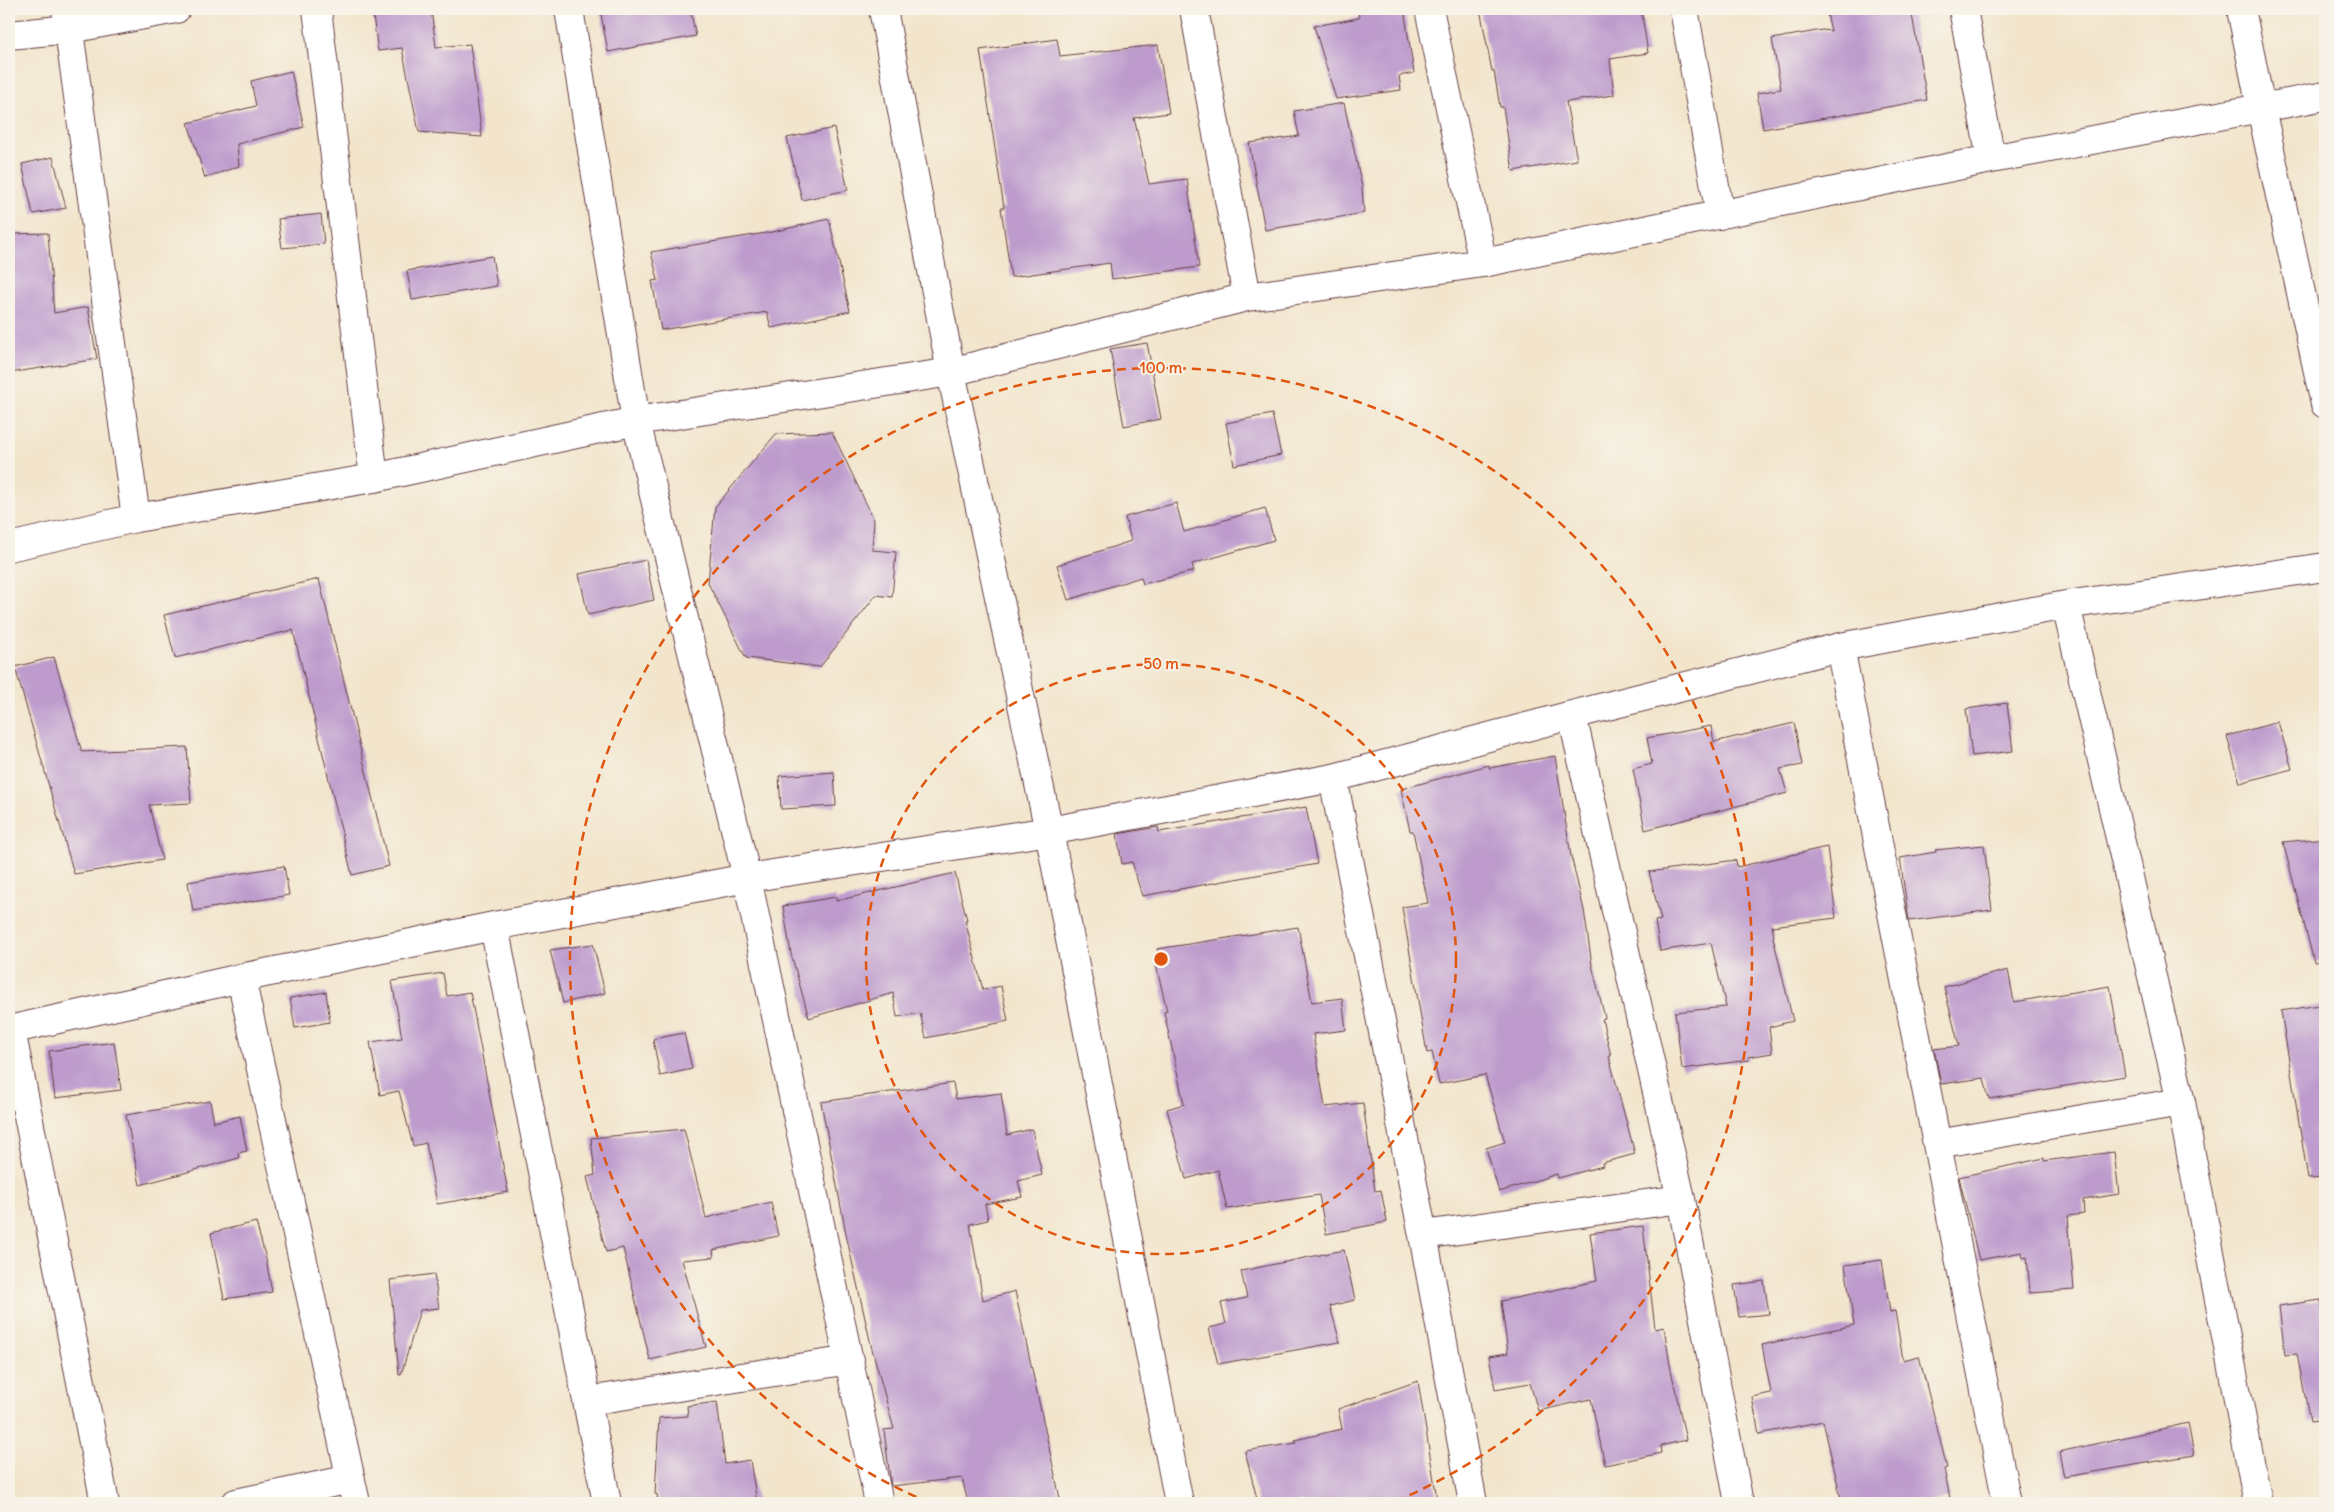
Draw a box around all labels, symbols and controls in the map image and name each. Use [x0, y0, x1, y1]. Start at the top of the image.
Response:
text: 100 m [1140, 358, 1182, 377]
text: 50 m [1143, 654, 1179, 673]
centre of rings [1152, 950, 1170, 968]

